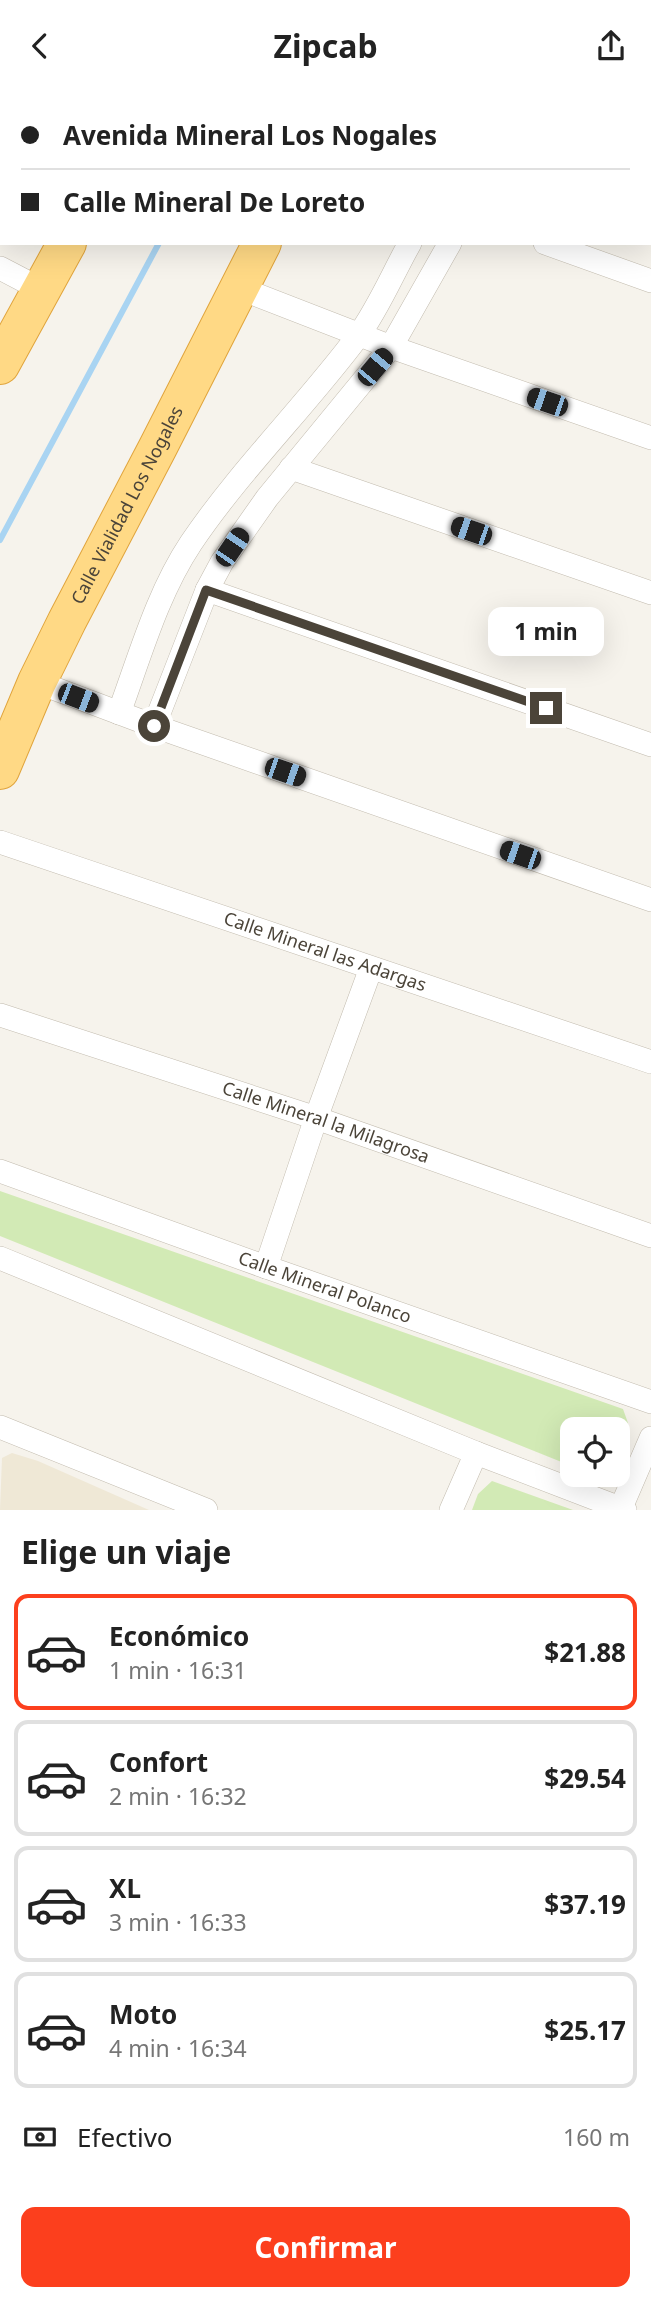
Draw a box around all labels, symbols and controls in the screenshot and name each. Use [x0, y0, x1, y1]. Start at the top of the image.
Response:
text: Zipcab [273, 24, 378, 67]
icon: back [21, 27, 59, 65]
icon: share [592, 27, 630, 65]
text: Avenida Mineral Los Nogales [63, 117, 437, 153]
text: Calle Mineral De Loreto [63, 184, 365, 220]
car [354, 344, 397, 390]
car [524, 385, 571, 419]
street label: Calle Vialidad Los Nogales [65, 402, 188, 608]
car [448, 514, 495, 548]
car [212, 524, 253, 570]
callout: 1 min [488, 607, 604, 655]
text: 1 min [514, 615, 578, 647]
car [55, 681, 102, 715]
route end [530, 692, 562, 724]
route start [138, 710, 170, 742]
car [262, 755, 309, 789]
car [497, 838, 544, 872]
street label: Calle Mineral las Adargas [221, 906, 430, 996]
street label: Calle Mineral la Milagrosa [219, 1075, 433, 1168]
street label: Calle Mineral Polanco [235, 1245, 415, 1328]
map controls [560, 1417, 630, 1487]
button: locate [560, 1417, 630, 1487]
text: Elige un viaje [21, 1530, 231, 1573]
text: Económico [109, 1618, 249, 1654]
icon: car [25, 1621, 88, 1684]
text: $21.88 [544, 1634, 626, 1670]
text: 1 min · 16:31 [109, 1654, 247, 1686]
text: Confort [109, 1744, 208, 1780]
icon: car [25, 1747, 88, 1810]
text: $29.54 [544, 1760, 626, 1796]
text: 2 min · 16:32 [109, 1780, 247, 1812]
text: XL [109, 1870, 141, 1906]
icon: car [25, 1873, 88, 1936]
text: $37.19 [544, 1886, 626, 1922]
text: 3 min · 16:33 [109, 1906, 247, 1938]
text: Moto [109, 1996, 177, 2032]
icon: car [25, 1999, 88, 2062]
text: $25.17 [544, 2012, 626, 2048]
text: 4 min · 16:34 [109, 2032, 247, 2064]
icon: cash [21, 2118, 59, 2156]
text: Efectivo [77, 2119, 173, 2155]
text: 160 m [563, 2121, 630, 2153]
button: Confirmar [21, 2207, 630, 2287]

